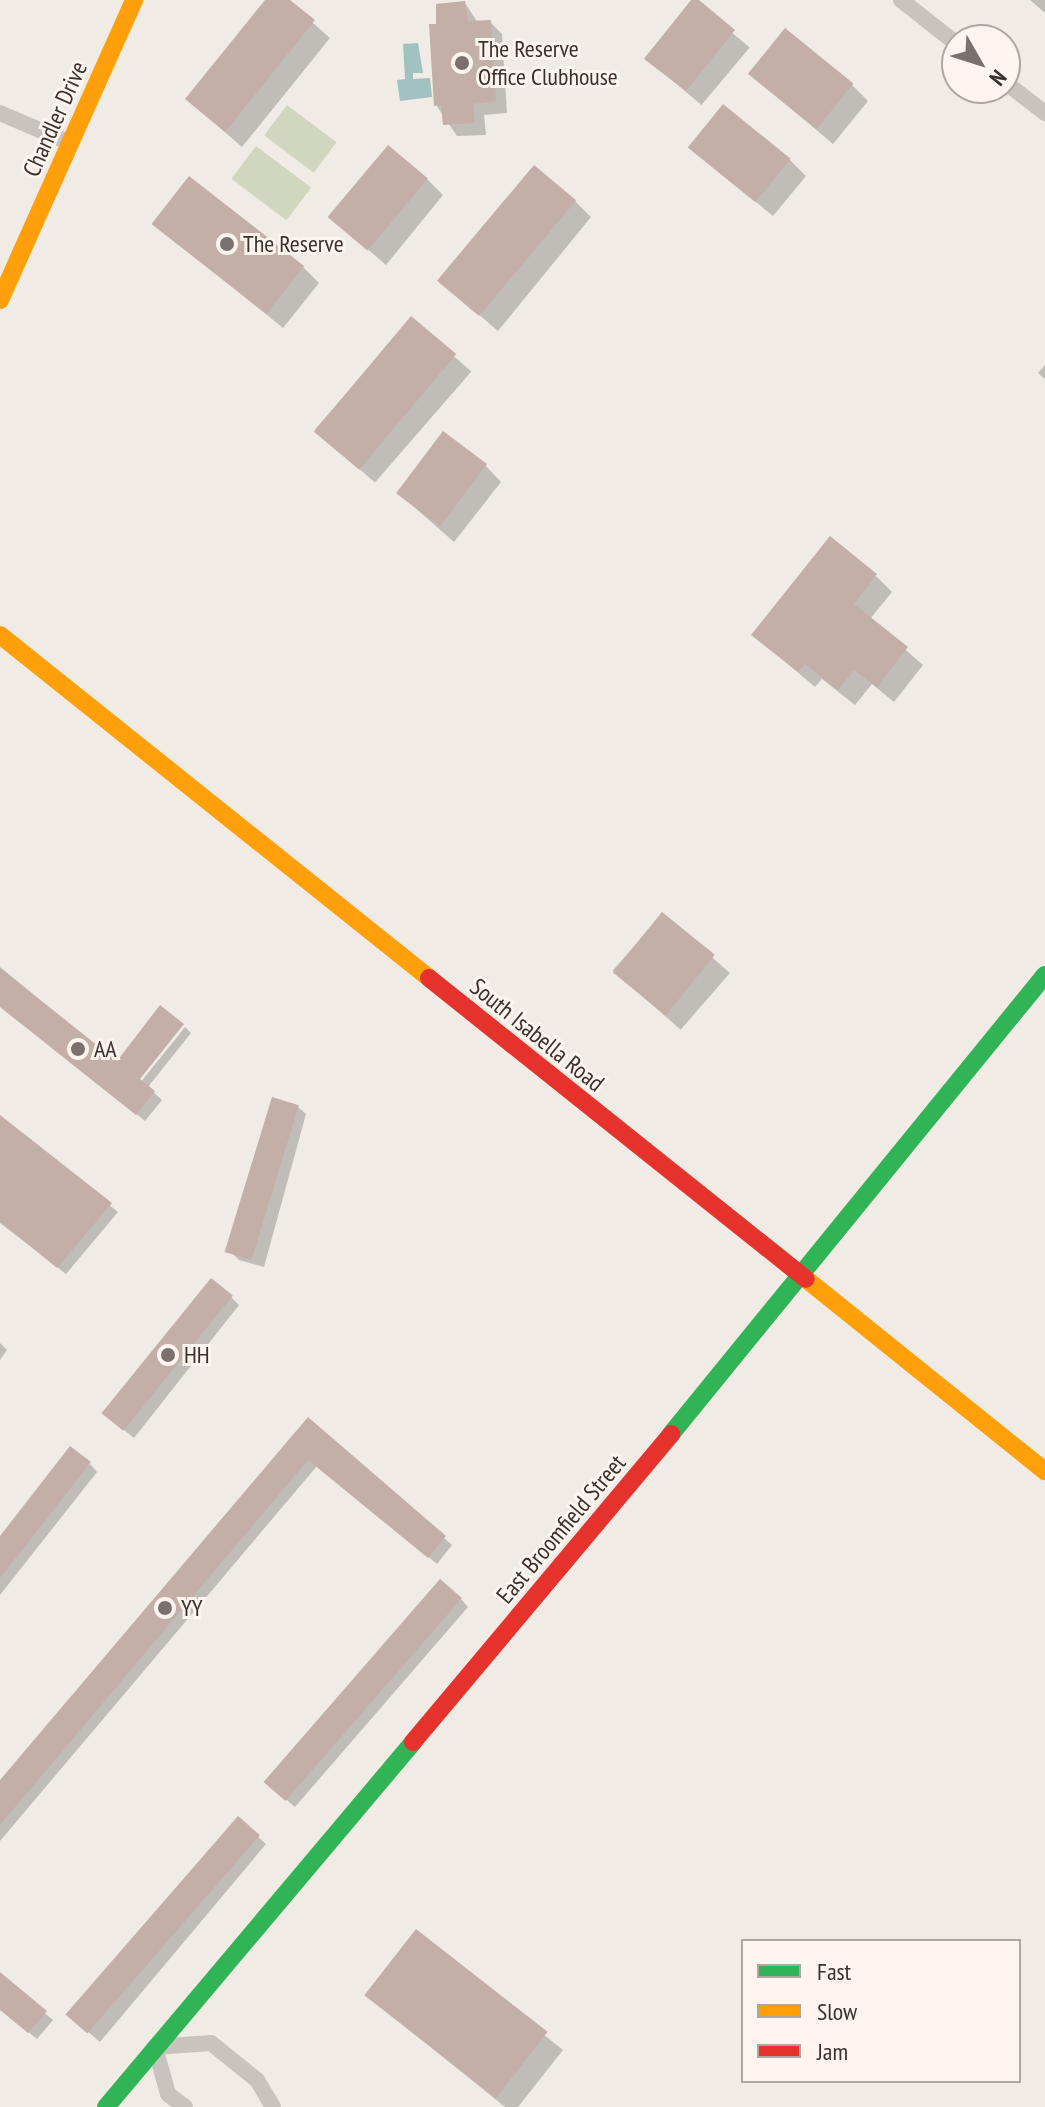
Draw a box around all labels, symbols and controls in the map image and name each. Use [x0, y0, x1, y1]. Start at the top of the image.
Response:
north arrow [941, 24, 1021, 104]
place label: The Reserve Office Clubhouse [478, 35, 618, 91]
marker: The Reserve Office Clubhouse [453, 54, 471, 72]
street label: Chandler Drive [17, 57, 93, 181]
text: N [983, 64, 1013, 91]
place label: The Reserve [243, 230, 344, 258]
marker: The Reserve [218, 235, 236, 253]
street label: South Isabella Road [464, 972, 610, 1098]
place label: AA [94, 1035, 117, 1063]
marker: AA [69, 1040, 87, 1058]
place label: HH [184, 1341, 210, 1369]
marker: HH [159, 1346, 177, 1364]
street label: East Broomfield Street [490, 1449, 632, 1609]
place label: YY [181, 1594, 203, 1622]
marker: YY [156, 1599, 174, 1617]
legend [741, 1939, 1021, 2083]
text: Fast [817, 1956, 851, 1987]
text: Slow [817, 1996, 857, 2027]
text: Jam [817, 2036, 848, 2067]

